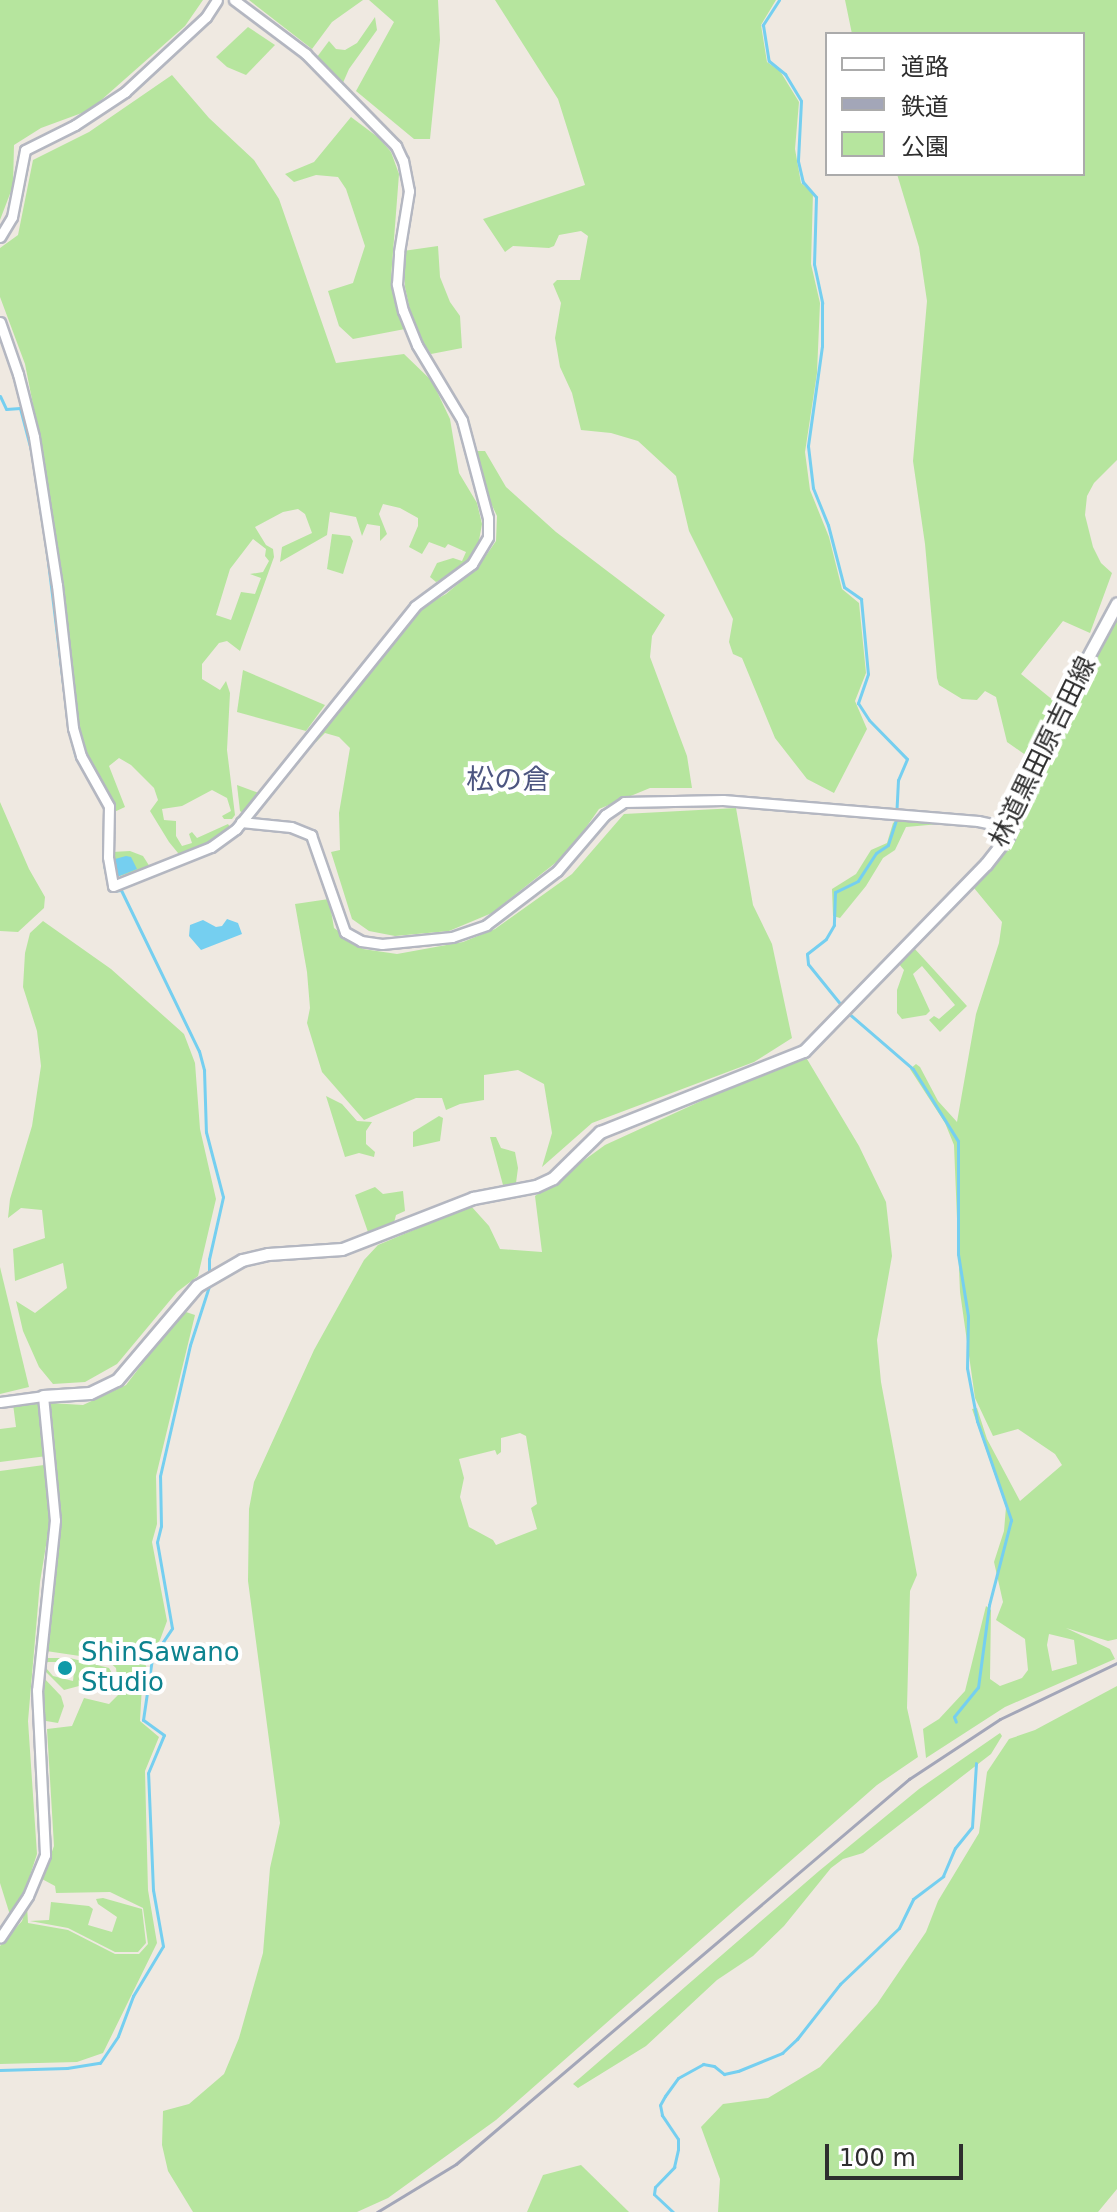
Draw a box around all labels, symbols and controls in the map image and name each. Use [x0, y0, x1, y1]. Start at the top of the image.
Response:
legend [825, 32, 1085, 176]
text: 道路 [901, 53, 949, 81]
text: 鉄道 [901, 93, 949, 121]
text: 公園 [901, 133, 949, 161]
street label: 林道黒田原吉田線 [983, 652, 1103, 852]
district label: 松の倉 [466, 763, 550, 797]
place label: ShinSawano Studio [81, 1637, 240, 1698]
marker: ShinSawano Studio [56, 1659, 74, 1677]
scale bar [829, 2128, 967, 2178]
text: 100 m [839, 2144, 916, 2172]

